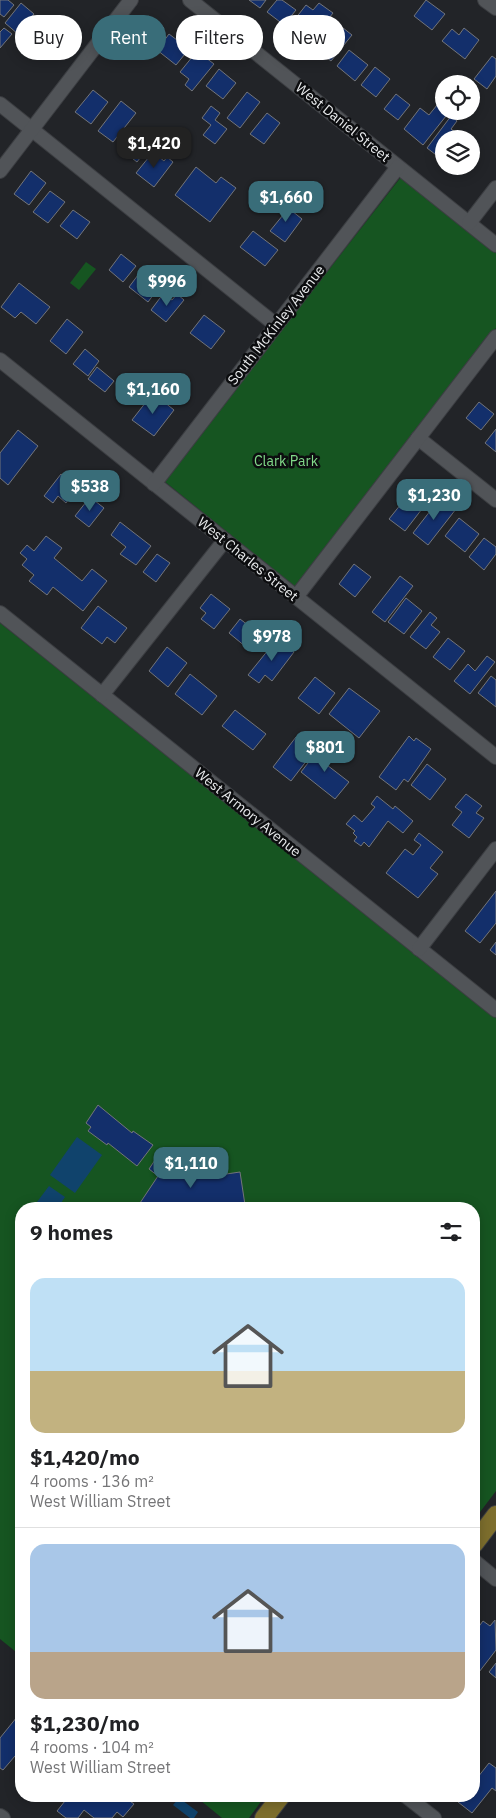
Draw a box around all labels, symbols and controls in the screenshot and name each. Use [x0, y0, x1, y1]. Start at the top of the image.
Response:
chip: Buy [15, 15, 82, 60]
chip: Rent [92, 15, 166, 60]
chip: Filters [176, 15, 263, 60]
chip: New [273, 15, 345, 60]
map controls [435, 75, 480, 175]
button: locate [435, 75, 480, 120]
street label: West Daniel Street [292, 78, 394, 166]
pin: $1,420 [113, 126, 195, 169]
button: layers [435, 130, 480, 175]
text: $1,420 [128, 133, 180, 153]
pin: $1,660 [245, 180, 327, 223]
text: $1,660 [260, 187, 312, 207]
street label: South McKinley Avenue [224, 261, 329, 389]
pin: $996 [137, 264, 197, 307]
text: $996 [148, 271, 186, 291]
pin: $1,160 [112, 372, 194, 415]
text: $1,160 [127, 379, 179, 399]
park label: Clark Park [254, 452, 319, 470]
pin: $538 [60, 470, 120, 512]
text: $538 [71, 476, 109, 496]
pin: $1,230 [393, 478, 475, 521]
text: $1,230 [408, 485, 460, 505]
street label: West Charles Street [194, 513, 302, 605]
pin: $978 [242, 620, 302, 662]
text: $978 [253, 626, 291, 646]
pin: $801 [295, 730, 355, 773]
text: $801 [306, 737, 344, 757]
street label: West Armory Avenue [191, 764, 305, 861]
pin: $1,110 [150, 1146, 232, 1189]
text: $1,110 [165, 1153, 217, 1173]
text: 9 homes [30, 1218, 113, 1246]
icon: filters [437, 1218, 465, 1246]
icon: home [203, 1311, 293, 1401]
text: $1,420/mo [30, 1443, 140, 1471]
text: 4 rooms · 136 m² [30, 1471, 154, 1491]
text: West William Street [30, 1491, 171, 1511]
icon: home [203, 1576, 293, 1666]
text: $1,230/mo [30, 1709, 140, 1737]
text: 4 rooms · 104 m² [30, 1737, 154, 1757]
text: West William Street [30, 1757, 171, 1777]

